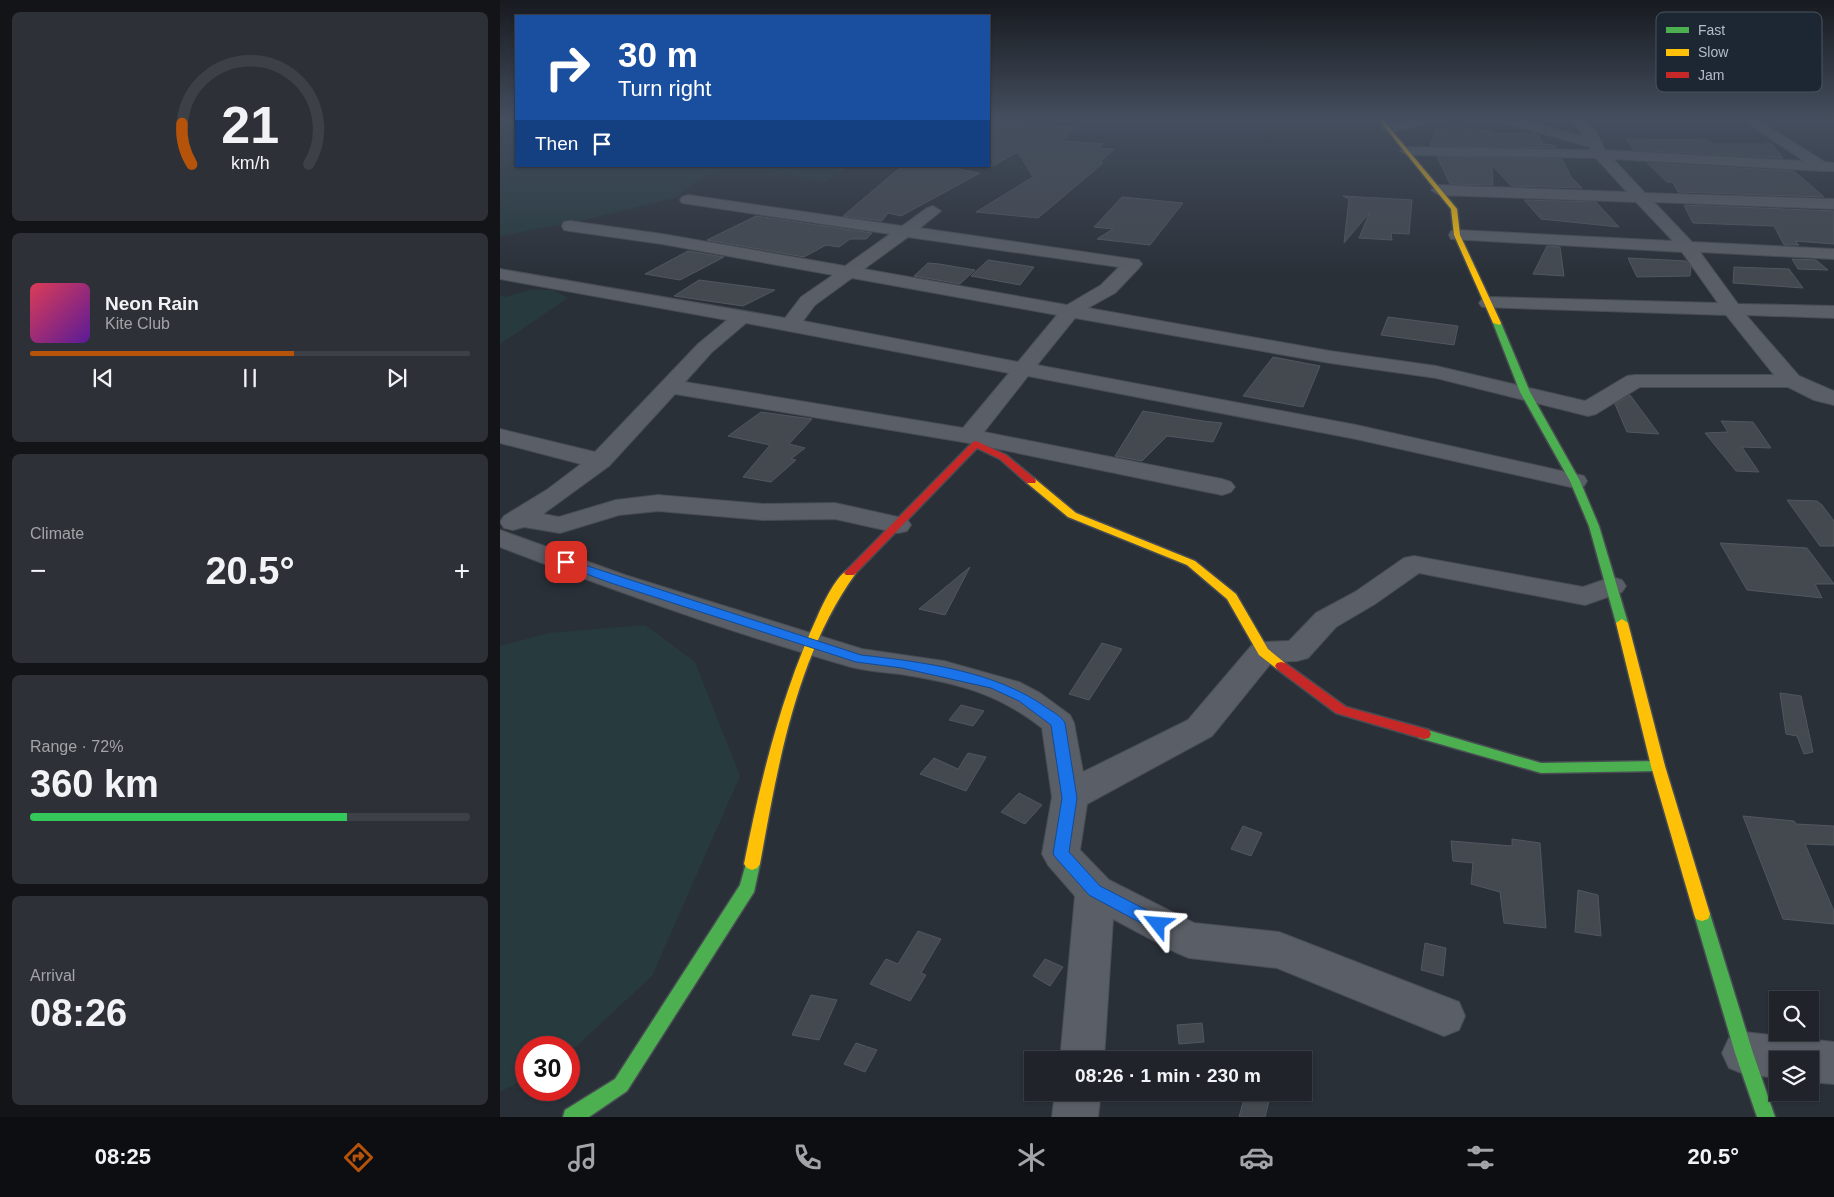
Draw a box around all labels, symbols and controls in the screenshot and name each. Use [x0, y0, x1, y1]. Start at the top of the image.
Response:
legend [1656, 12, 1822, 92]
text: Fast [1698, 22, 1725, 38]
icon: right [535, 35, 600, 100]
text: 30 m [618, 35, 698, 74]
text: Slow [1698, 44, 1729, 60]
text: Jam [1698, 67, 1724, 83]
text: Turn right [618, 76, 711, 101]
text: 21 [221, 96, 279, 154]
icon: arrive [588, 130, 616, 158]
text: Then [535, 133, 578, 154]
text: km/h [231, 153, 269, 173]
text: Neon Rain [105, 293, 199, 314]
text: Kite Club [105, 315, 170, 332]
icon: previous [89, 364, 117, 392]
icon: pause [236, 364, 264, 392]
icon: next [383, 364, 411, 392]
text: Climate [30, 525, 84, 542]
pin [545, 541, 587, 583]
icon: arrive [552, 548, 580, 576]
text: 20.5° [205, 550, 295, 592]
text: − [30, 555, 46, 586]
text: + [454, 555, 470, 586]
text: Range · 72% [30, 738, 123, 755]
text: 360 km [30, 763, 159, 805]
position arrow [1131, 897, 1183, 949]
text: Arrival [30, 967, 75, 984]
map controls [1769, 991, 1819, 1101]
button: search [1769, 991, 1819, 1041]
text: 08:26 [30, 992, 127, 1034]
speed limit sign: 30 [515, 1036, 580, 1101]
button: layers [1769, 1051, 1819, 1101]
text: 08:26 · 1 min · 230 m [1075, 1065, 1261, 1086]
icon: directions [341, 1140, 376, 1175]
icon: music [565, 1140, 600, 1175]
icon: phone [790, 1140, 825, 1175]
icon: climate [1014, 1140, 1049, 1175]
icon: car [1239, 1140, 1274, 1175]
icon: filters [1463, 1140, 1498, 1175]
text: 08:25 [95, 1144, 151, 1169]
text: 20.5° [1688, 1144, 1739, 1169]

